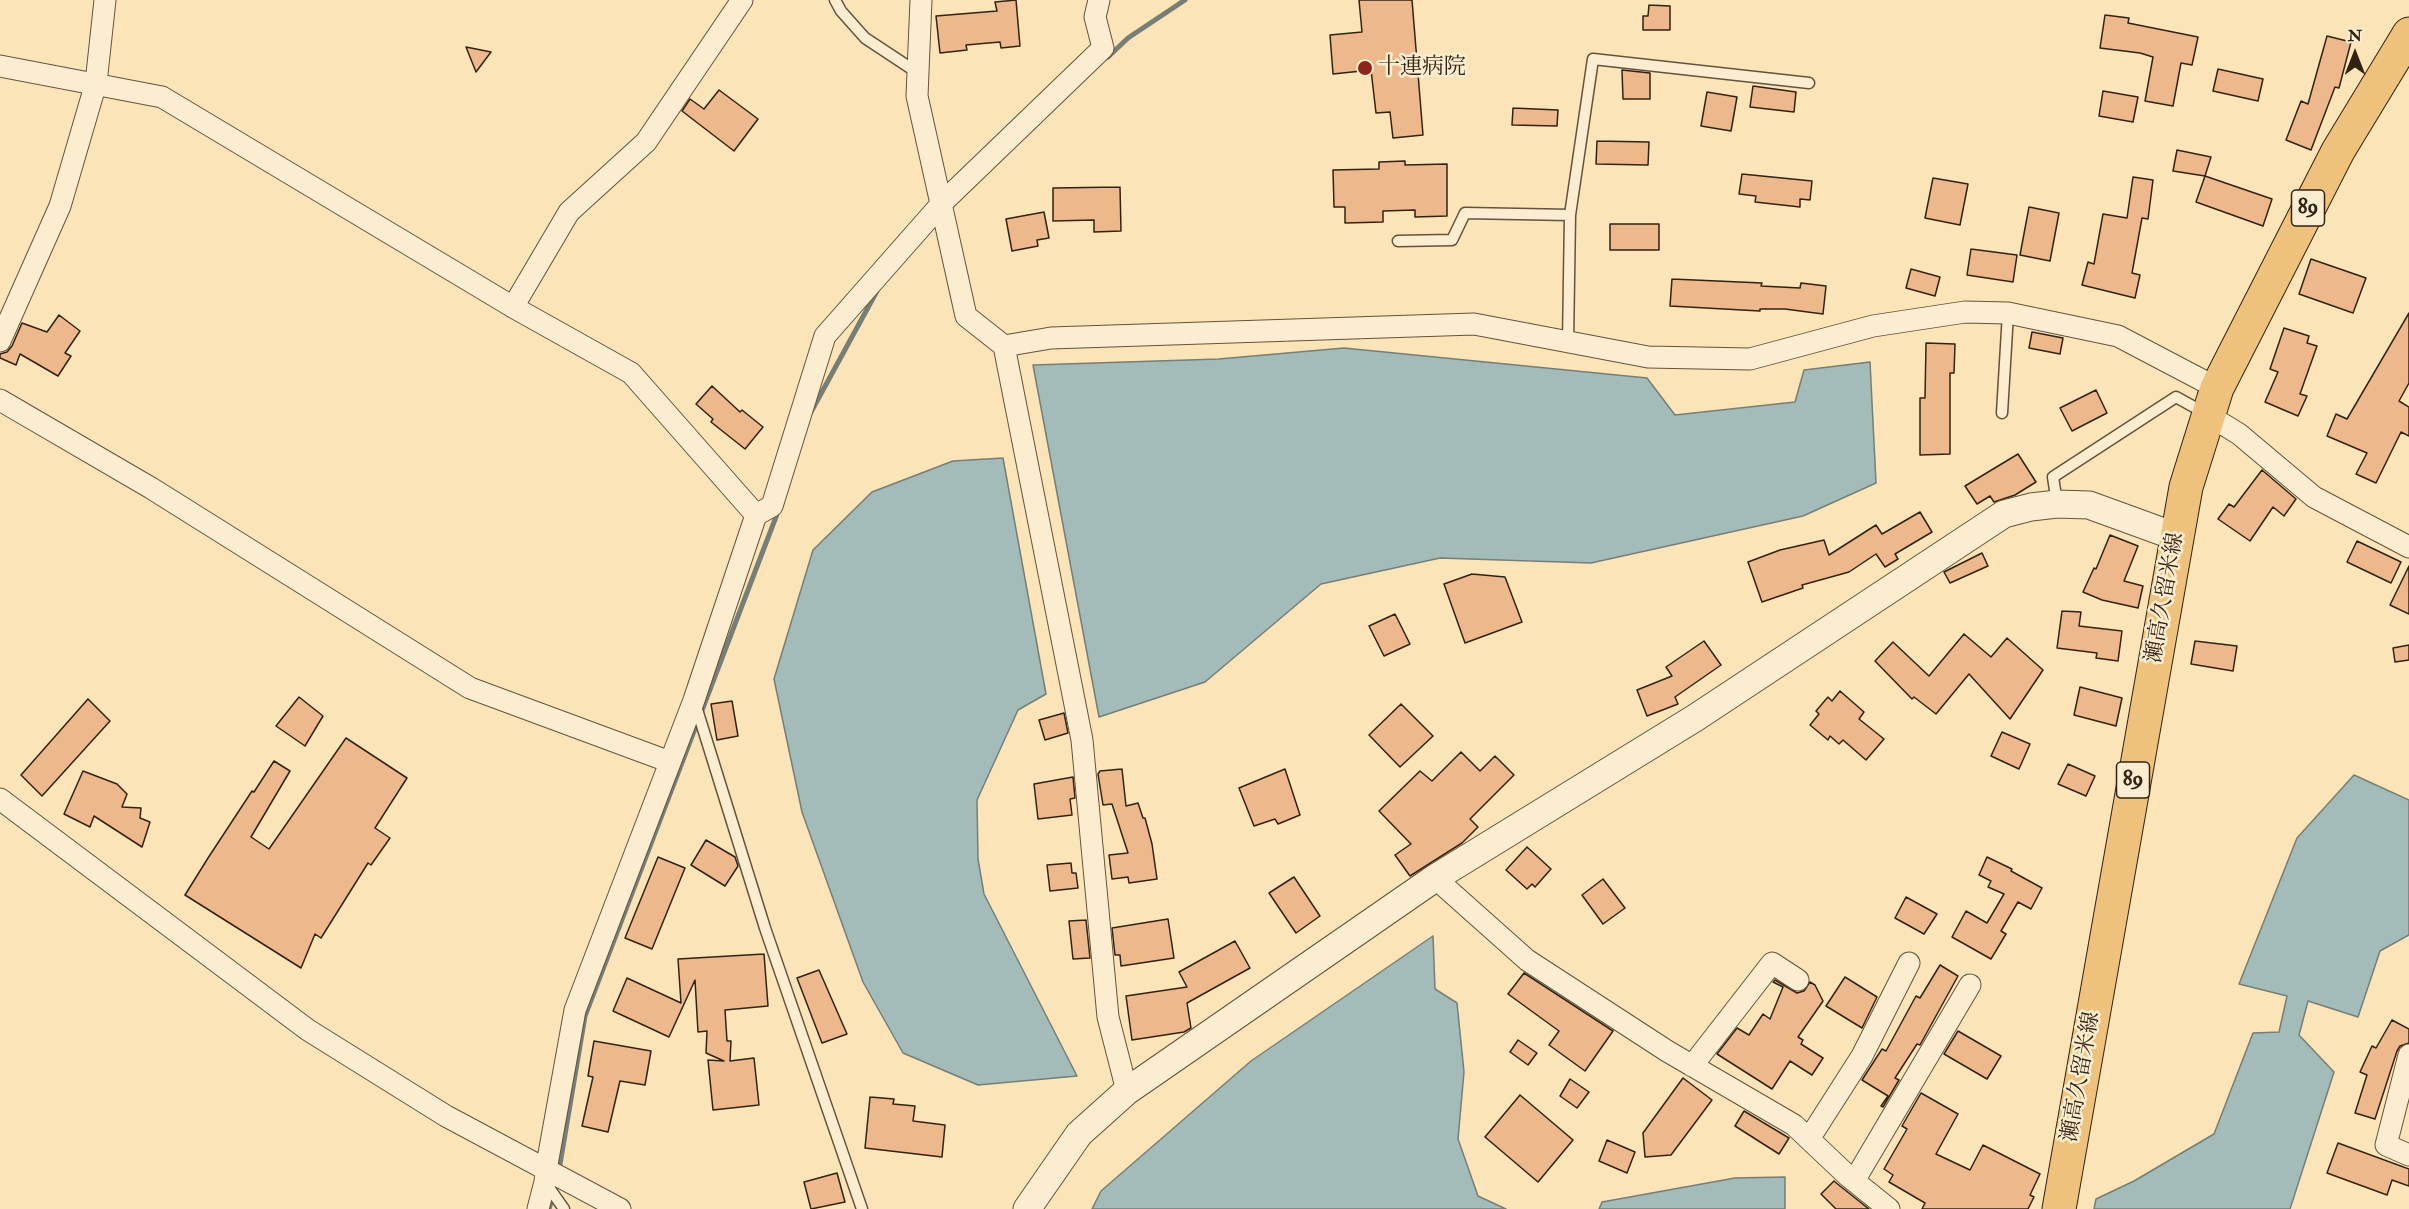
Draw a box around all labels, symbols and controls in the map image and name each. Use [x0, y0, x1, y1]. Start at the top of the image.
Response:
north arrow [2325, 24, 2385, 84]
text: N [2348, 26, 2362, 46]
place label: 十連病院 [1378, 55, 1466, 81]
marker: 十連病院 [1356, 59, 1374, 77]
road number: 89 [2292, 190, 2324, 226]
street label: 瀬高久留米線 [2142, 531, 2190, 665]
road number: 89 [2116, 762, 2150, 798]
street label: 瀬高久留米線 [2058, 1010, 2106, 1144]

